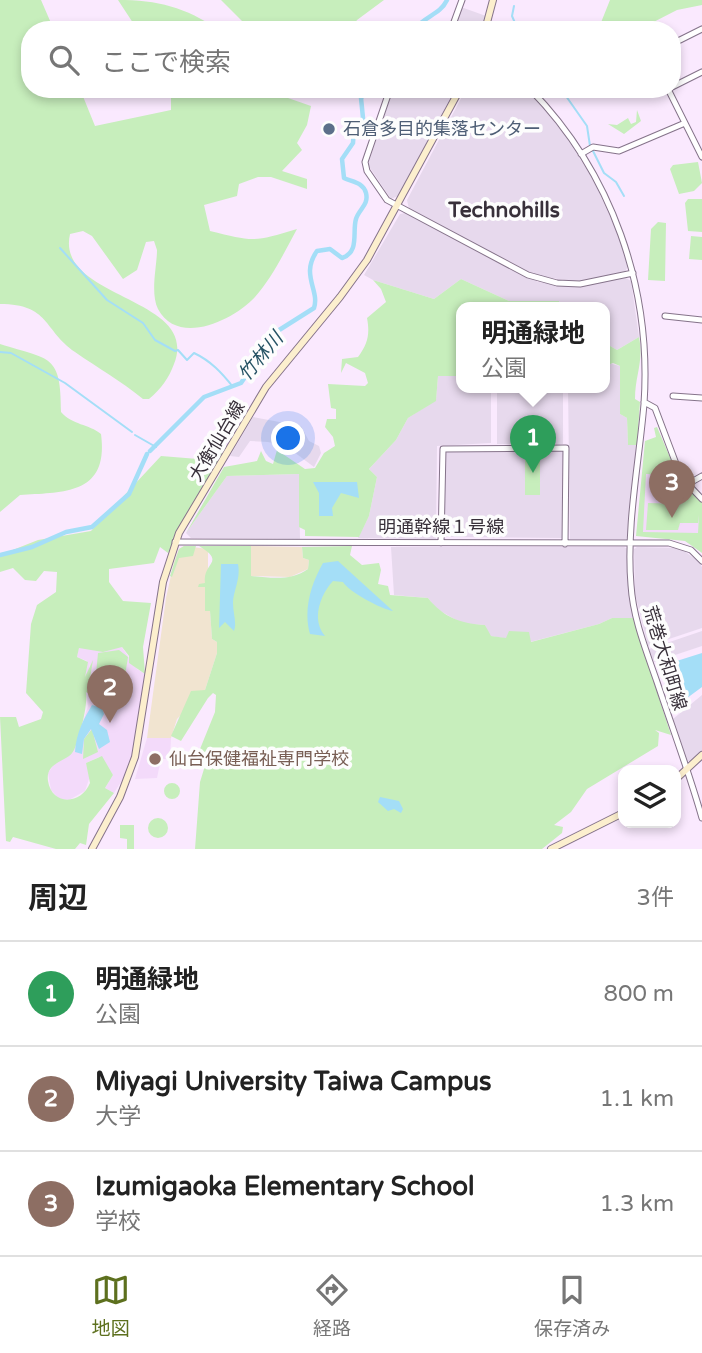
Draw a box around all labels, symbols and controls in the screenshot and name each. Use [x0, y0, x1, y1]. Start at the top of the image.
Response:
search box [21, 21, 681, 98]
icon: search [45, 41, 83, 79]
text: ここで検索 [101, 47, 231, 78]
place label: 石倉多目的集落センター [343, 118, 541, 140]
marker: 石倉多目的集落センター [321, 121, 337, 137]
district label: Technohills [447, 198, 560, 223]
popup [456, 302, 610, 393]
text: 明通緑地 [481, 318, 585, 349]
water label: 竹林川 [234, 326, 289, 386]
text: 公園 [481, 355, 527, 383]
street label: 大衡仙台線 [184, 397, 250, 485]
pin: 1 [510, 415, 556, 473]
your location [271, 421, 305, 455]
pin: 3 [649, 460, 695, 518]
street label: 明通幹線１号線 [378, 516, 504, 538]
street label: 荒巻大和町線 [639, 603, 691, 713]
pin: 2 [87, 665, 133, 723]
place label: 仙台保健福祉専門学校 [169, 748, 349, 770]
marker: 仙台保健福祉専門学校 [147, 751, 163, 767]
map controls [618, 765, 681, 828]
button: layers [618, 765, 681, 828]
text: 周辺 [28, 880, 88, 917]
text: 3件 [637, 884, 674, 912]
text: 明通緑地 [95, 964, 199, 995]
text: 1 [44, 980, 58, 1008]
text: 800 m [604, 980, 674, 1008]
text: 公園 [95, 1001, 141, 1029]
text: Miyagi University Taiwa Campus [95, 1066, 492, 1097]
text: 2 [44, 1085, 58, 1113]
text: 1.1 km [600, 1085, 674, 1113]
text: 大学 [95, 1103, 141, 1131]
text: Izumigaoka Elementary School [95, 1171, 475, 1202]
text: 3 [44, 1190, 58, 1218]
text: 1.3 km [600, 1190, 674, 1218]
text: 学校 [95, 1208, 141, 1236]
tab: 地図 [92, 1271, 130, 1340]
tab: 経路 [313, 1271, 351, 1340]
tab: 保存済み [534, 1271, 610, 1340]

